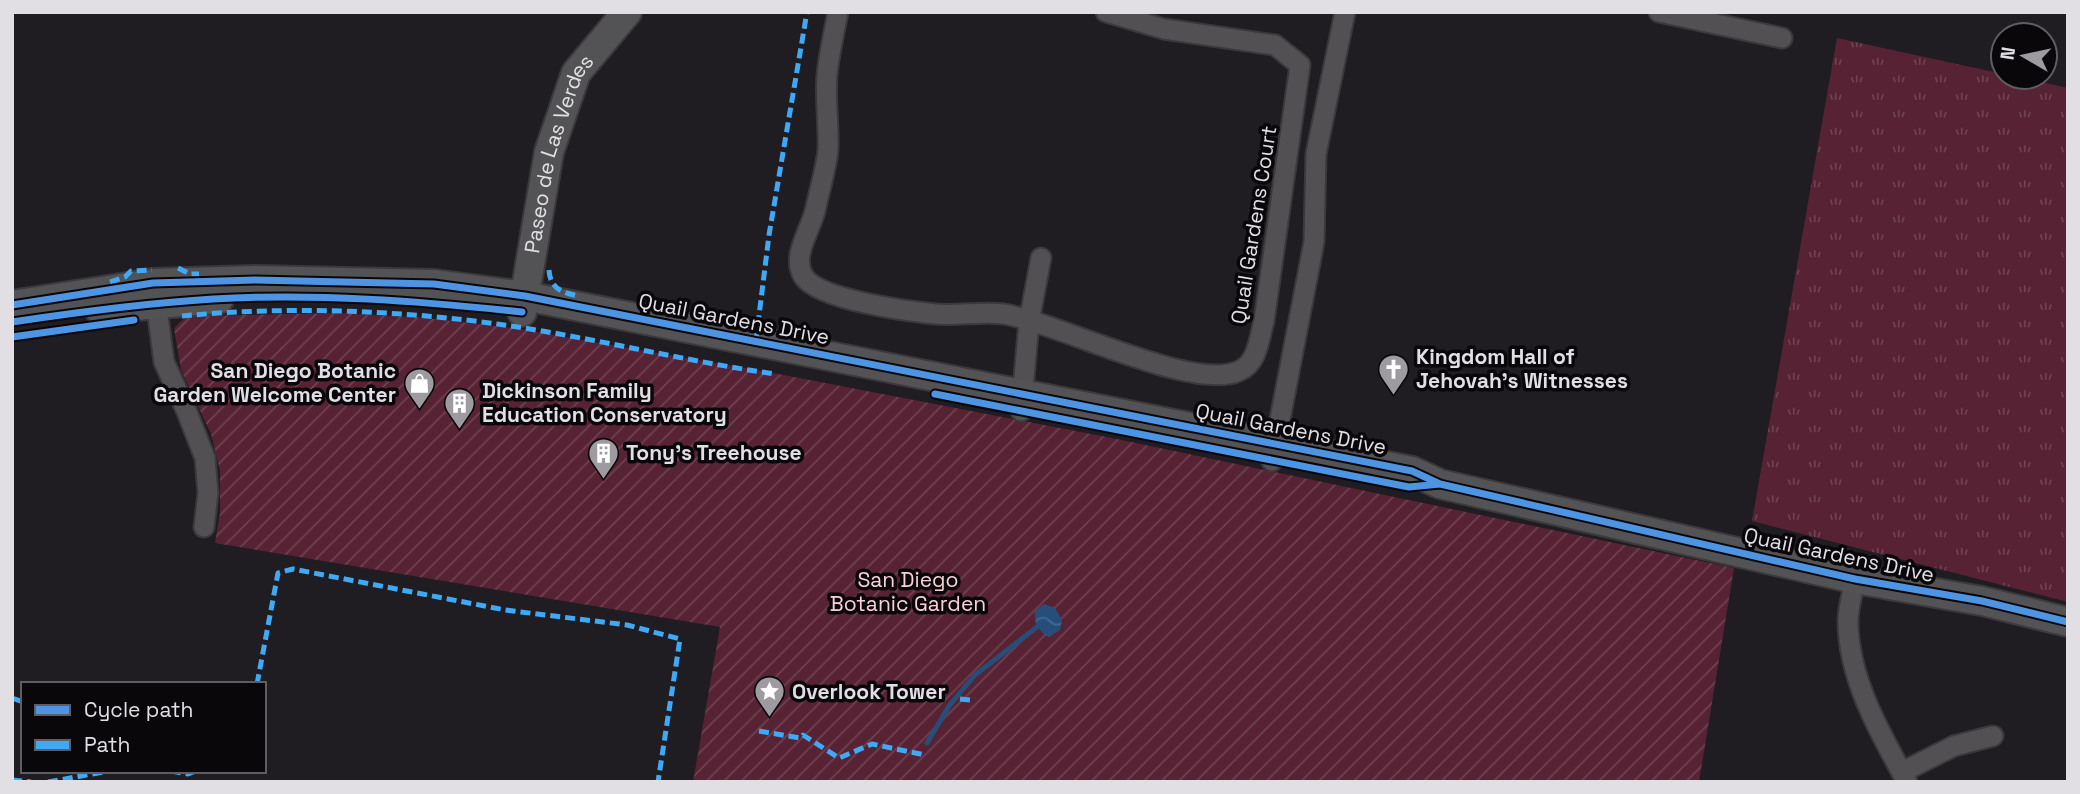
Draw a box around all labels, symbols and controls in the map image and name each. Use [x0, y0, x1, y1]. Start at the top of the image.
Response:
north arrow [1989, 21, 2059, 91]
text: N [1994, 45, 2021, 62]
street label: Paseo de Las Verdes [518, 48, 599, 255]
street label: Quail Gardens Court [1225, 124, 1283, 326]
street label: Quail Gardens Drive [636, 287, 832, 350]
place label: Kingdom Hall of Jehovah’s Witnesses [1416, 343, 1628, 394]
church icon: Kingdom Hall of Jehovah’s Witnesses [1376, 352, 1410, 396]
place label: San Diego Botanic Garden Welcome Center [153, 357, 396, 408]
shop icon: San Diego Botanic Garden Welcome Center [402, 366, 436, 410]
place label: Dickinson Family Education Conservatory [482, 377, 727, 428]
building icon: Dickinson Family Education Conservatory [442, 386, 476, 430]
street label: Quail Gardens Drive [1193, 397, 1389, 460]
building icon: Tony's Treehouse [586, 436, 620, 480]
place label: Tony's Treehouse [626, 439, 802, 466]
street label: Quail Gardens Drive [1742, 521, 1937, 588]
park label: San Diego Botanic Garden [830, 566, 986, 617]
place icon: Overlook Tower [752, 675, 786, 719]
place label: Overlook Tower [792, 678, 946, 705]
legend [21, 682, 266, 773]
text: Cycle path [84, 696, 193, 723]
text: Path [84, 731, 130, 758]

